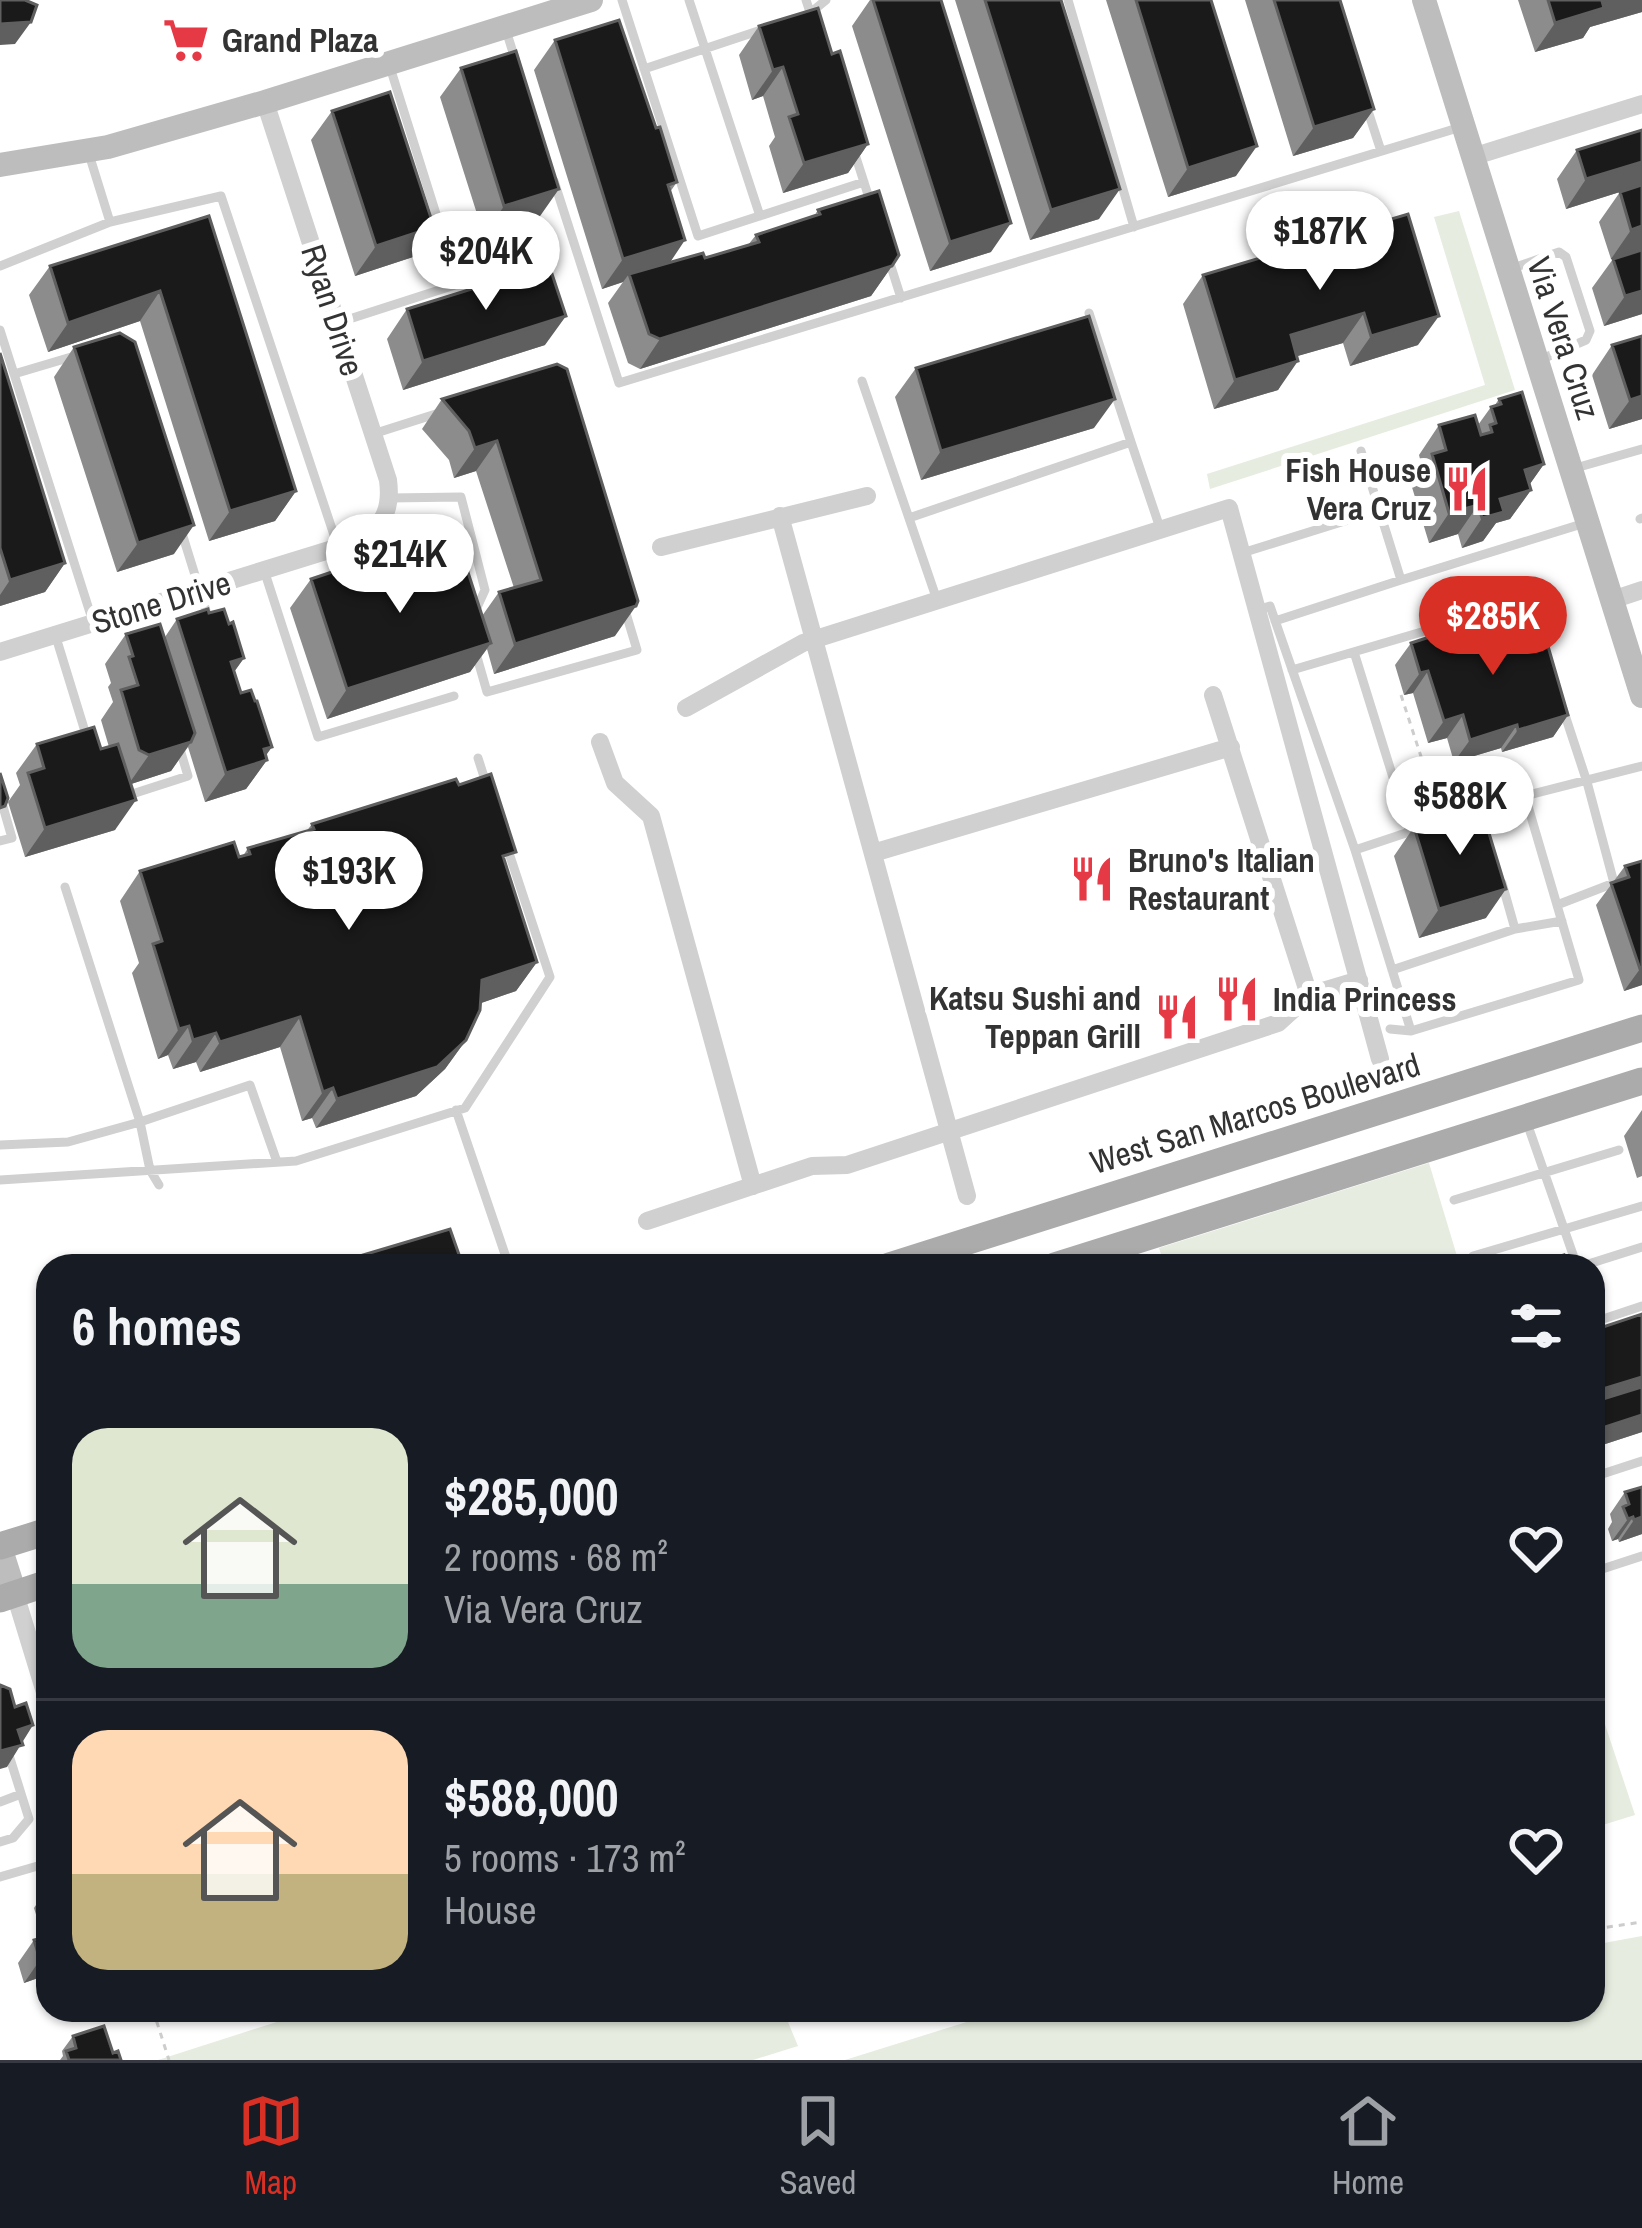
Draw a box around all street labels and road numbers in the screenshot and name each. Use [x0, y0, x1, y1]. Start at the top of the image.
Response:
street label: Ryan Drive [291, 239, 375, 381]
street label: Via Vera Cruz [1517, 251, 1611, 425]
street label: Stone Drive [86, 560, 236, 644]
street label: West San Marcos Boulevard [1085, 1042, 1425, 1184]

